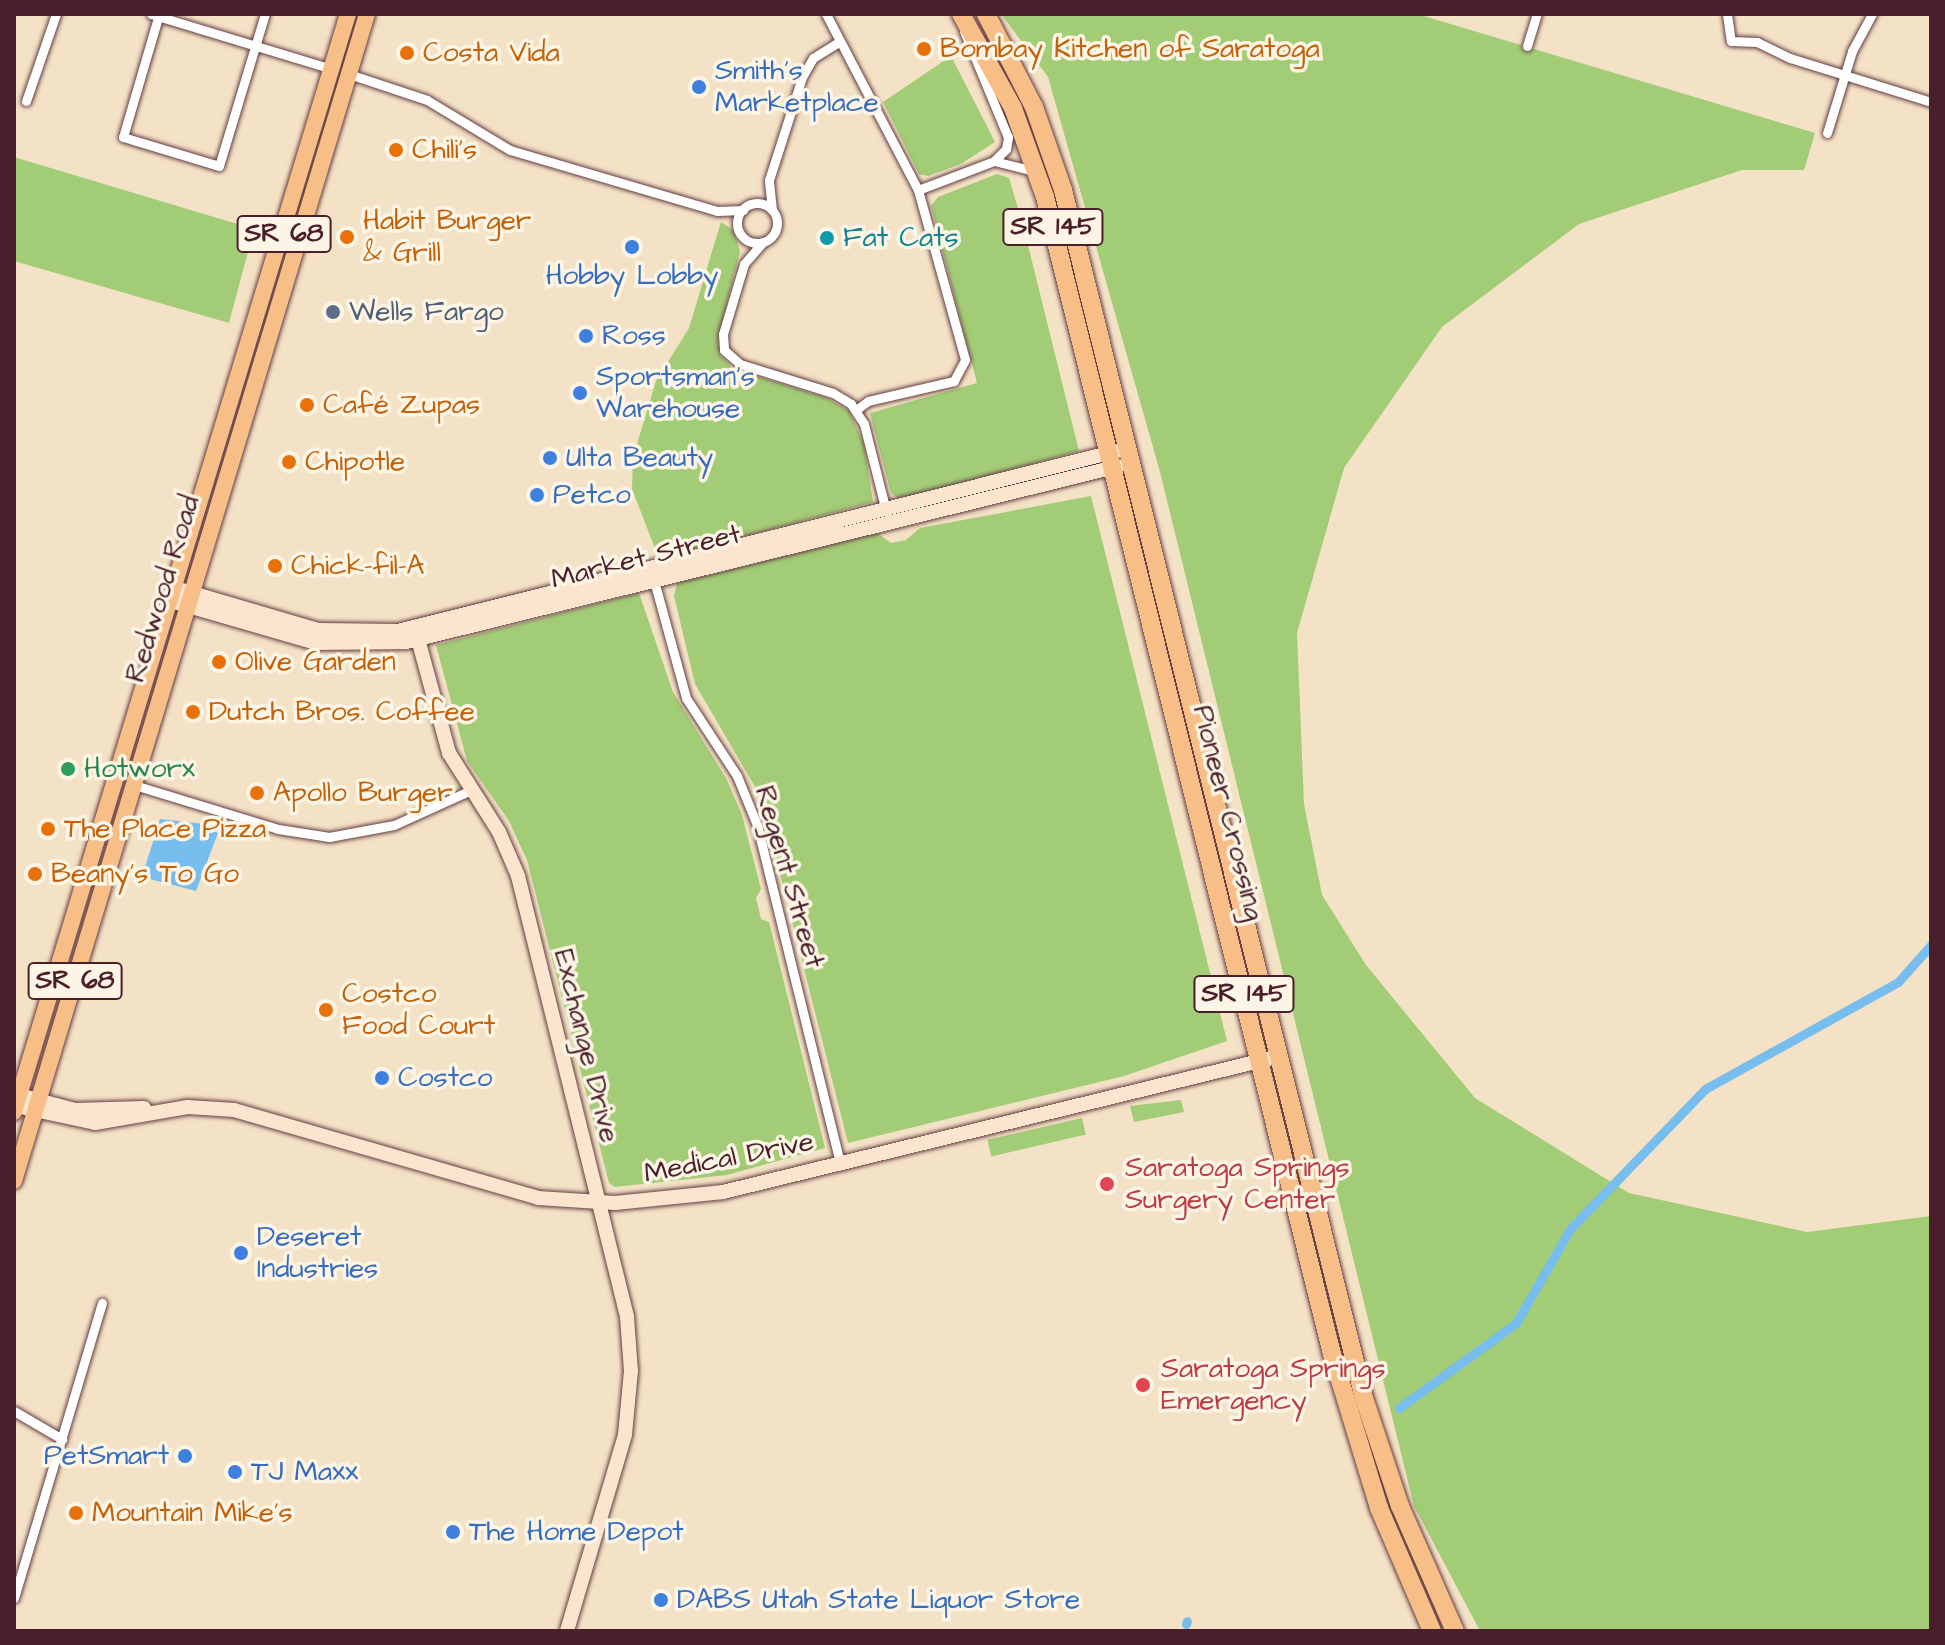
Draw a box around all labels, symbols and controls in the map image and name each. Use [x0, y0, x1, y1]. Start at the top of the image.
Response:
place label: Bombay Kitchen of Saratoga [940, 32, 1320, 66]
place label: Costa Vida [423, 36, 560, 70]
marker: Bombay Kitchen of Saratoga [915, 40, 933, 58]
marker: Costa Vida [398, 44, 416, 62]
place label: Smith's Marketplace [715, 54, 879, 120]
marker: Smith's Marketplace [690, 78, 708, 96]
place label: Chili's [412, 133, 477, 167]
marker: Chili's [387, 141, 405, 159]
place label: Habit Burger & Grill [363, 204, 531, 270]
road number: SR 145 [1001, 205, 1105, 249]
road number: SR 68 [236, 212, 332, 256]
place label: Fat Cats [843, 221, 959, 255]
marker: Habit Burger & Grill [338, 228, 356, 246]
marker: Fat Cats [818, 229, 836, 247]
marker: Hobby Lobby [623, 238, 641, 256]
place label: Hobby Lobby [546, 259, 718, 293]
place label: Wells Fargo [349, 295, 504, 329]
marker: Wells Fargo [324, 303, 342, 321]
place label: Ross [602, 319, 666, 353]
marker: Ross [577, 327, 595, 345]
place label: Sportsman's Warehouse [596, 360, 755, 426]
marker: Sportsman's Warehouse [571, 384, 589, 402]
place label: Café Zupas [323, 388, 480, 422]
marker: Café Zupas [298, 396, 316, 414]
place label: Ulta Beauty [566, 441, 713, 475]
place label: Chipotle [305, 445, 405, 479]
marker: Ulta Beauty [541, 449, 559, 467]
marker: Chipotle [280, 453, 298, 471]
place label: Petco [553, 478, 631, 512]
marker: Petco [528, 486, 546, 504]
street label: Redwood Road [119, 492, 207, 686]
street label: Market Street [548, 517, 744, 597]
place label: Chick-fil-A [291, 549, 424, 583]
marker: Chick-fil-A [266, 557, 284, 575]
place label: Olive Garden [235, 645, 396, 679]
marker: Olive Garden [210, 653, 228, 671]
place label: Dutch Bros. Coffee [209, 695, 475, 729]
street label: Pioneer Crossing [1185, 702, 1271, 924]
marker: Dutch Bros. Coffee [184, 703, 202, 721]
place label: Hotworx [84, 752, 195, 786]
marker: Hotworx [59, 760, 77, 778]
place label: Apollo Burger [273, 776, 453, 810]
street label: Regent Street [747, 782, 831, 972]
marker: Apollo Burger [248, 784, 266, 802]
place label: The Place Pizza [64, 812, 266, 846]
marker: The Place Pizza [39, 820, 57, 838]
place label: Beany's To Go [51, 857, 239, 891]
marker: Beany's To Go [26, 865, 44, 883]
street label: Exchange Drive [546, 946, 626, 1146]
road number: SR 68 [27, 959, 123, 1003]
road number: SR 145 [1192, 972, 1296, 1016]
place label: Costco Food Court [342, 977, 495, 1043]
marker: Costco Food Court [317, 1001, 335, 1019]
place label: Costco [398, 1061, 492, 1095]
marker: Costco [373, 1069, 391, 1087]
street label: Medical Drive [641, 1125, 817, 1191]
place label: Saratoga Springs Surgery Center [1125, 1151, 1350, 1217]
marker: Saratoga Springs Surgery Center [1096, 1173, 1118, 1195]
place label: Deseret Industries [257, 1220, 378, 1286]
marker: Deseret Industries [232, 1244, 250, 1262]
place label: Saratoga Springs Emergency [1161, 1352, 1386, 1418]
marker: Saratoga Springs Emergency [1132, 1374, 1154, 1396]
place label: PetSmart [44, 1439, 169, 1473]
marker: PetSmart [176, 1447, 194, 1465]
place label: TJ Maxx [251, 1455, 358, 1489]
marker: TJ Maxx [226, 1463, 244, 1481]
place label: Mountain Mike's [92, 1496, 292, 1530]
marker: Mountain Mike's [67, 1504, 85, 1522]
place label: The Home Depot [469, 1515, 683, 1549]
marker: The Home Depot [444, 1523, 462, 1541]
place label: DABS Utah State Liquor Store [677, 1583, 1080, 1617]
marker: DABS Utah State Liquor Store [652, 1591, 670, 1609]

